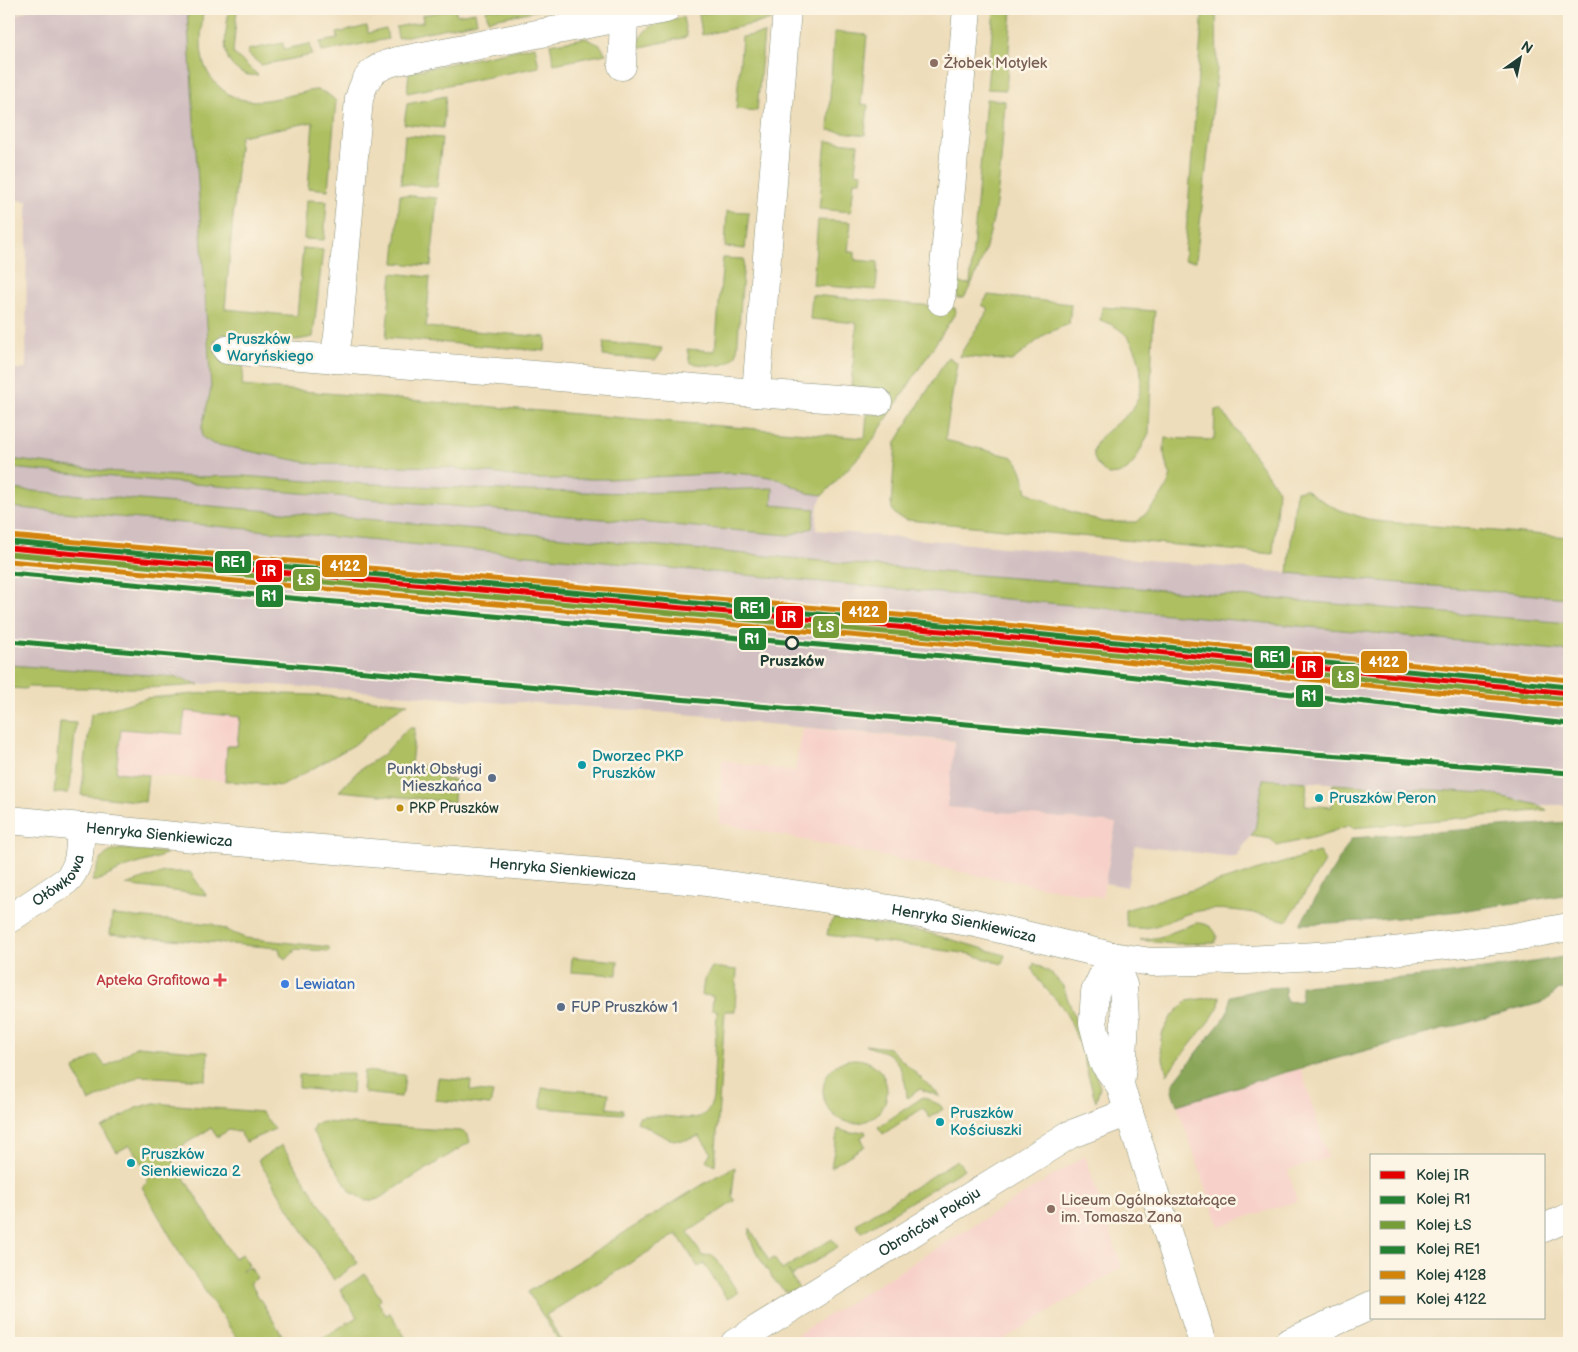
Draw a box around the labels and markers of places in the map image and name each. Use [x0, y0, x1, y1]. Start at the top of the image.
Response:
place label: Żłobek Motylek [943, 54, 1048, 73]
marker: Żłobek Motylek [928, 57, 940, 69]
place label: Pruszków Waryńskiego [227, 330, 314, 366]
marker: Pruszków Waryńskiego [211, 342, 223, 354]
marker: Pruszków [785, 636, 799, 650]
place label: Pruszków [760, 652, 824, 671]
place label: Dworzec PKP Pruszków [592, 747, 684, 783]
marker: Dworzec PKP Pruszków [576, 759, 588, 771]
place label: Punkt Obsługi Mieszkańca [387, 760, 482, 796]
marker: Punkt Obsługi Mieszkańca [486, 772, 498, 784]
place label: Pruszków Peron [1329, 789, 1436, 808]
marker: Pruszków Peron [1313, 792, 1325, 804]
place label: PKP Pruszków [409, 800, 499, 817]
marker: PKP Pruszków [395, 803, 405, 813]
place label: Apteka Grafitowa [96, 971, 210, 990]
marker: Apteka Grafitowa [214, 974, 226, 986]
place label: Lewiatan [295, 975, 355, 994]
marker: Lewiatan [279, 978, 291, 990]
place label: FUP Pruszków 1 [571, 998, 678, 1017]
marker: FUP Pruszków 1 [555, 1001, 567, 1013]
place label: Pruszków Kościuszki [950, 1104, 1022, 1140]
marker: Pruszków Kościuszki [934, 1116, 946, 1128]
place label: Pruszków Sienkiewicza 2 [141, 1145, 241, 1181]
marker: Pruszków Sienkiewicza 2 [125, 1157, 137, 1169]
place label: Liceum Ogólnokształcące im. Tomasza Zana [1061, 1191, 1236, 1227]
marker: Liceum Ogólnokształcące im. Tomasza Zana [1045, 1203, 1057, 1215]

